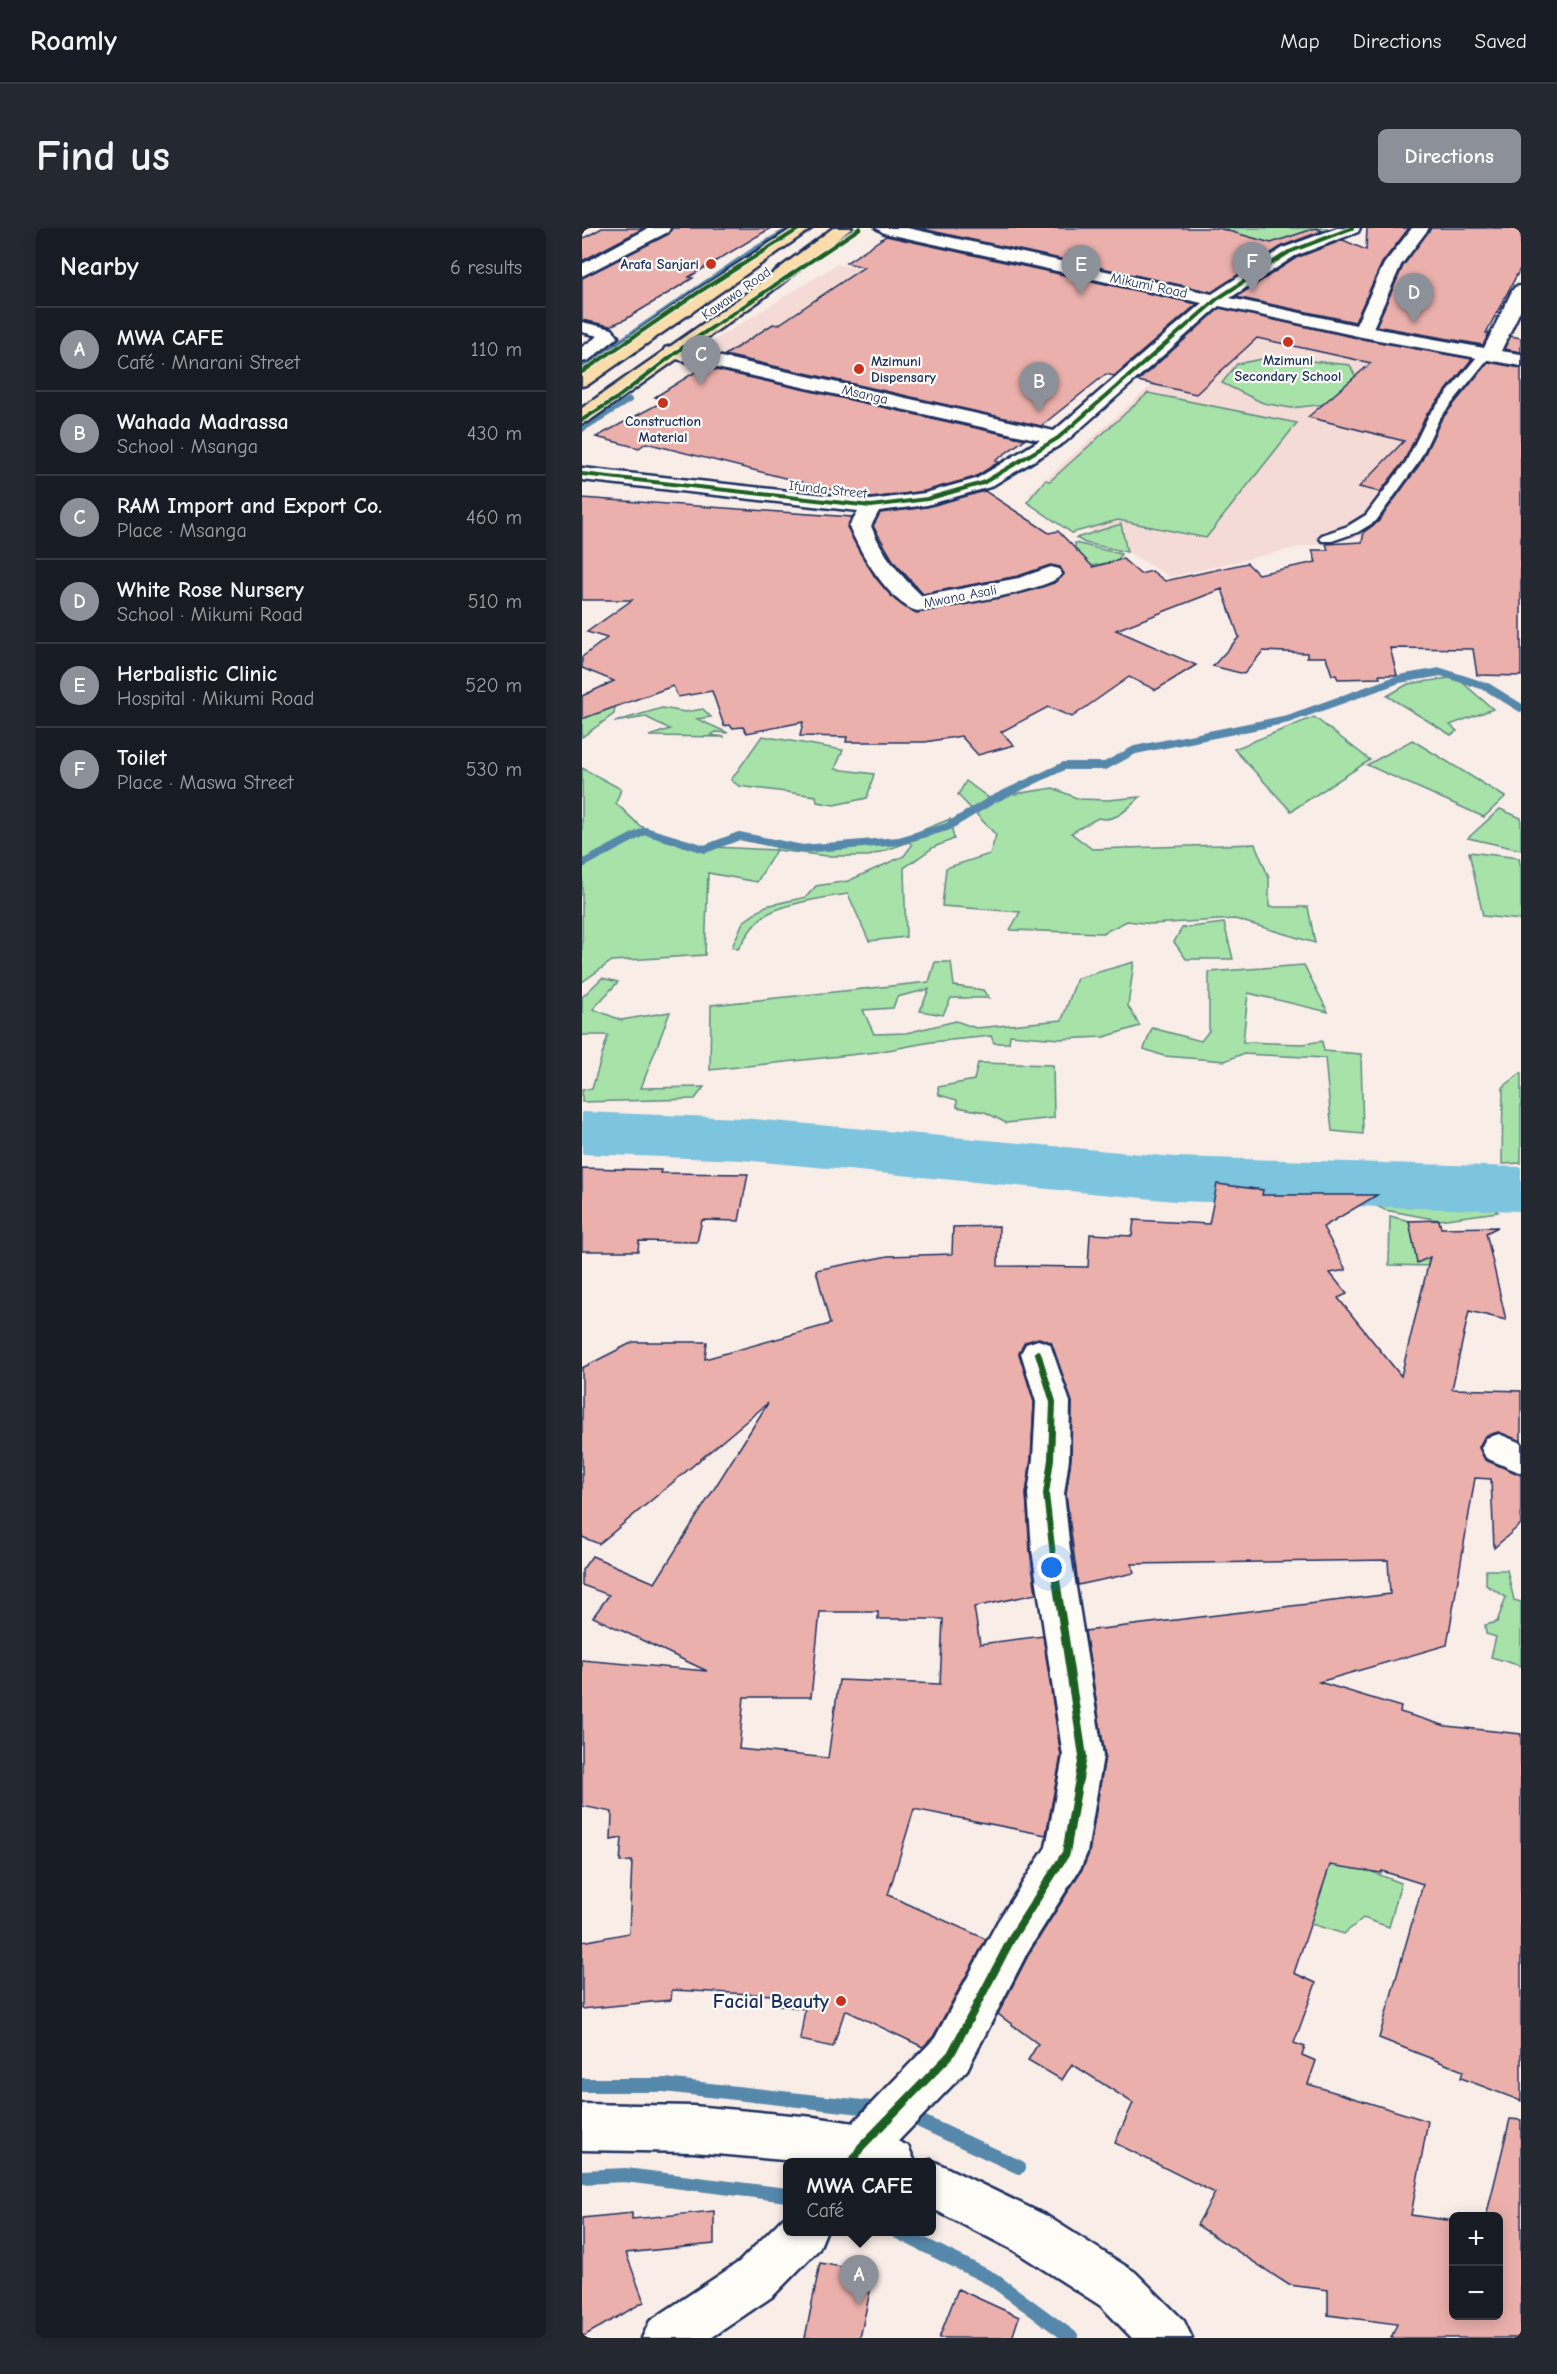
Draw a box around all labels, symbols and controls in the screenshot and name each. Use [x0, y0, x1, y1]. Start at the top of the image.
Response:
text: Roamly [30, 25, 117, 57]
text: Map [1280, 29, 1320, 53]
text: Directions [1353, 29, 1442, 53]
text: Saved [1475, 29, 1527, 53]
button: Directions [1378, 129, 1521, 183]
text: Find us [36, 132, 170, 181]
pin: F [1232, 242, 1272, 292]
pin: E [1062, 245, 1100, 295]
text: Nearby [60, 252, 139, 282]
text: 6 results [450, 256, 522, 279]
place label: Arafa Sanjari [620, 256, 699, 273]
marker: Arafa Sanjari [704, 257, 718, 271]
street label: Kawawa Road [698, 263, 774, 324]
street label: Mikumi Road [1109, 269, 1189, 302]
pin: D [1394, 274, 1434, 323]
text: MWA CAFE [117, 325, 223, 351]
marker: Mzimuni Secondary School [1281, 335, 1295, 349]
pin: C [682, 336, 720, 385]
text: A [74, 338, 85, 361]
text: 110 m [471, 338, 522, 361]
text: Café · Mnarani Street [117, 351, 300, 374]
place label: Mzimuni Secondary School [1235, 352, 1341, 385]
place label: Mzimuni Dispensary [871, 353, 937, 386]
marker: Mzimuni Dispensary [852, 362, 866, 376]
pin: B [1020, 362, 1058, 412]
street label: Msanga [840, 381, 890, 408]
marker: Construction Material [656, 396, 670, 410]
text: Wahada Madrassa [117, 409, 289, 435]
place label: Construction Material [625, 413, 701, 446]
text: B [73, 422, 86, 445]
text: 430 m [467, 422, 522, 445]
text: School · Msanga [117, 435, 258, 458]
street label: Ifunda Street [788, 477, 869, 502]
text: RAM Import and Export Co. [117, 493, 382, 519]
text: C [73, 506, 86, 529]
text: 460 m [466, 506, 522, 529]
text: Place · Msanga [117, 519, 247, 542]
text: White Rose Nursery [117, 577, 304, 603]
street label: Mwana Asali [922, 581, 998, 612]
text: D [73, 590, 86, 613]
text: 510 m [468, 590, 522, 613]
text: School · Mikumi Road [117, 603, 303, 626]
text: Herbalistic Clinic [117, 661, 277, 687]
text: E [74, 674, 85, 697]
text: 520 m [465, 674, 522, 697]
text: Hospital · Mikumi Road [117, 687, 314, 710]
text: Toilet [117, 745, 167, 771]
text: F [74, 758, 85, 781]
text: 530 m [466, 758, 522, 781]
text: Place · Maswa Street [117, 771, 294, 794]
your location [1037, 1553, 1066, 1582]
place label: Facial Beauty [713, 1990, 830, 2013]
marker: Facial Beauty [834, 1994, 848, 2008]
popup [783, 2158, 936, 2236]
text: MWA CAFE [806, 2173, 913, 2199]
text: Café [806, 2199, 844, 2222]
map controls [1449, 2212, 1503, 2320]
button: + [1449, 2212, 1503, 2266]
pin: A [840, 2256, 878, 2305]
button: − [1449, 2266, 1503, 2320]

